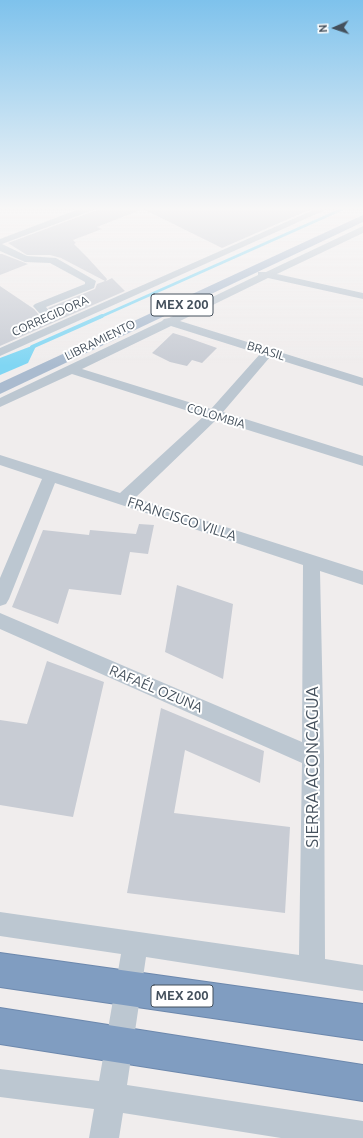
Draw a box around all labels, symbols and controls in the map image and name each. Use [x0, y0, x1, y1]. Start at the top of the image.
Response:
north arrow [315, 8, 355, 48]
text: N [317, 24, 329, 33]
street label: CORREGIDORA [9, 293, 91, 339]
road number: MEX 200 [151, 294, 213, 316]
street label: LIBRAMIENTO [62, 317, 138, 363]
street label: BRASIL [245, 338, 287, 364]
street label: COLOMBIA [185, 400, 247, 432]
street label: FRANCISCO VILLA [125, 493, 239, 545]
street label: RAFAÉL OZUNA [107, 662, 205, 716]
street label: SIERRA ACONCAGUA [302, 686, 322, 848]
road number: MEX 200 [151, 985, 213, 1007]

